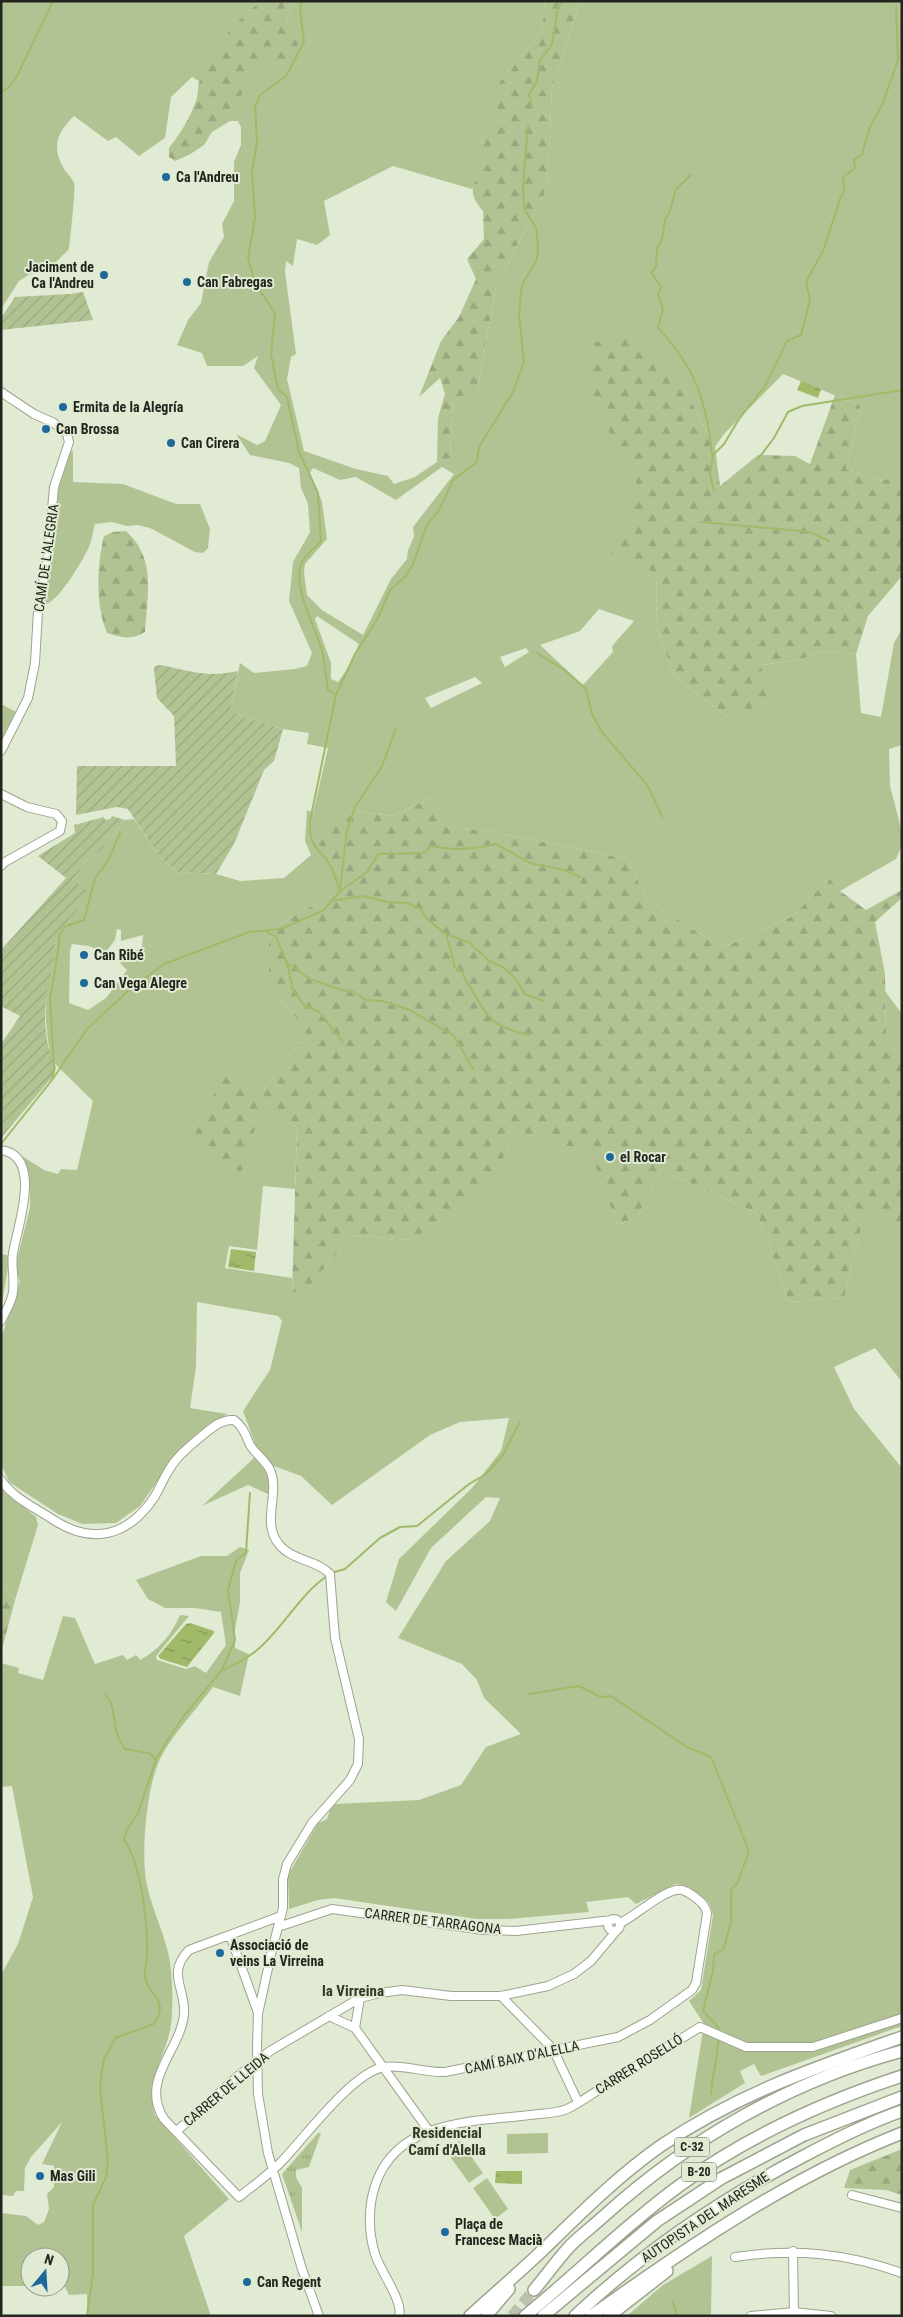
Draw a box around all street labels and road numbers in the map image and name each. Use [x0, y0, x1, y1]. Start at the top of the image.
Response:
street label: CAMÍ DE L'ALEGRIA [30, 503, 61, 613]
street label: CARRER DE TARRAGONA [364, 1905, 502, 1937]
street label: CARRER ROSELLÓ [592, 2030, 686, 2097]
street label: CAMÍ BAIX D'ALELLA [463, 2036, 581, 2077]
street label: CARRER DE LLEIDA [180, 2049, 272, 2129]
road number: C-32 [674, 2138, 710, 2156]
road number: B-20 [682, 2162, 716, 2182]
street label: AUTOPISTA DEL MARESME [638, 2168, 772, 2266]

